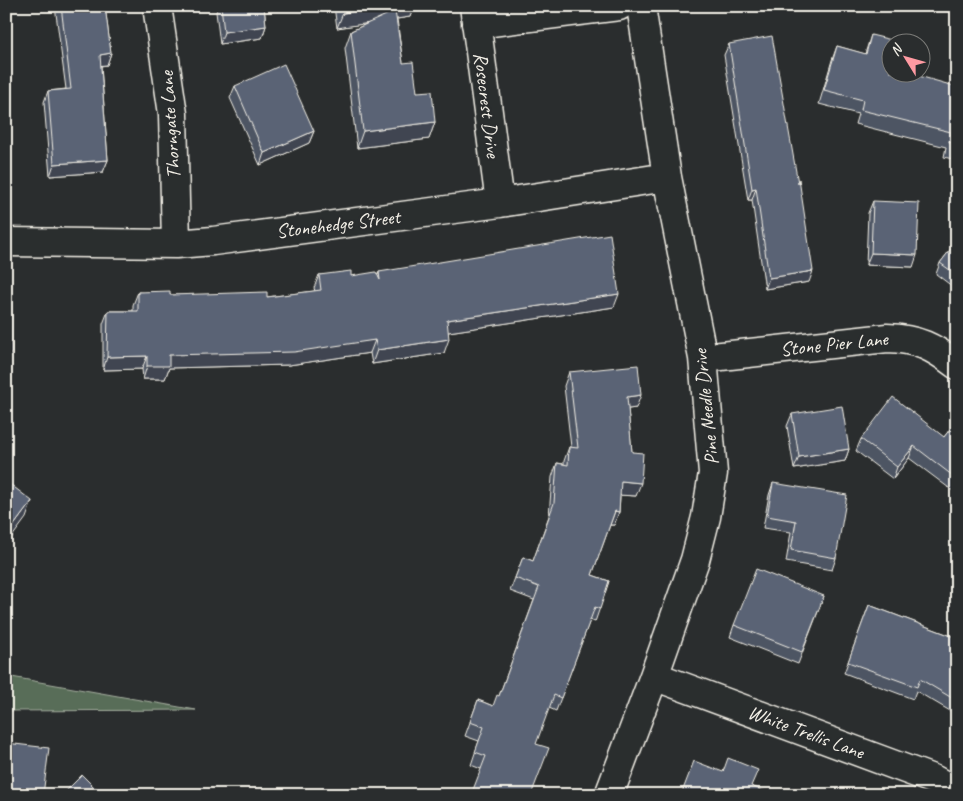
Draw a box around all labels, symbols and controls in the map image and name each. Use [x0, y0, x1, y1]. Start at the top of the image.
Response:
north arrow [880, 32, 930, 82]
text: N [887, 40, 907, 59]
street label: Rosecrest Drive [468, 51, 506, 160]
street label: Thorngate Lane [154, 69, 186, 180]
street label: Stonehedge Street [275, 204, 404, 244]
street label: Stone Pier Lane [779, 326, 890, 362]
street label: Pine Needle Drive [687, 346, 725, 466]
street label: White Trellis Lane [745, 699, 869, 765]

